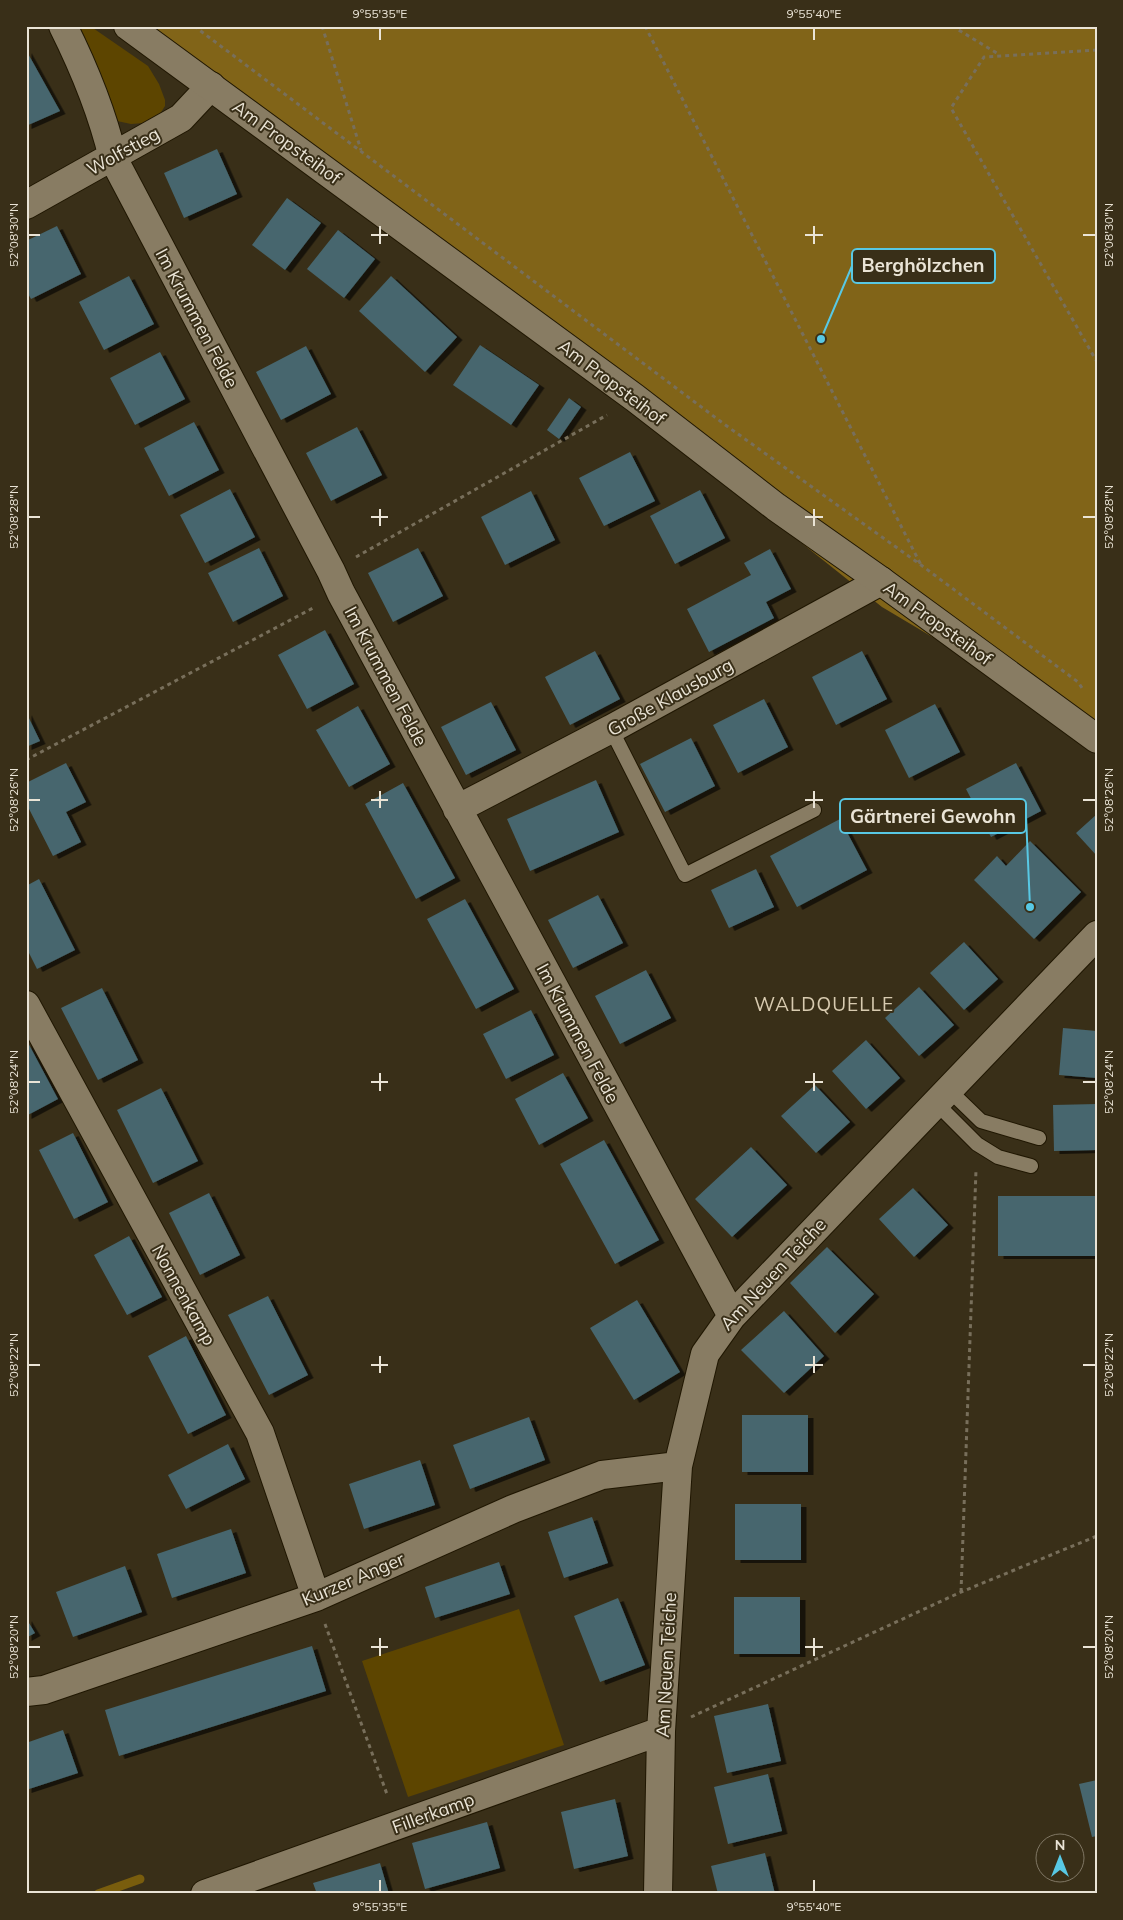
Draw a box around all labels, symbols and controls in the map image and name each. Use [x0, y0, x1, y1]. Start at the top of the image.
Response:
text: 9°55'35"E [353, 6, 407, 21]
text: 9°55'40"E [787, 6, 841, 21]
street label: Am Propsteihof [228, 95, 347, 190]
street label: Wolfstieg [83, 122, 163, 180]
text: 52°08'30"N [6, 203, 21, 267]
text: 52°08'30"N [1101, 203, 1116, 267]
street label: Im Krummen Felde [151, 244, 243, 392]
callout: Berghölzchen [852, 249, 995, 283]
text: Berghölzchen [861, 253, 985, 277]
street label: Am Propsteihof [554, 334, 671, 430]
text: 52°08'28"N [6, 485, 21, 549]
text: 52°08'28"N [1101, 485, 1116, 549]
street label: Am Propsteihof [879, 576, 998, 671]
street label: Im Krummen Felde [340, 602, 432, 750]
street label: Große Klausburg [603, 653, 737, 741]
text: 52°08'26"N [6, 768, 21, 832]
text: 52°08'26"N [1101, 768, 1116, 832]
callout: Gärtnerei Gewohn [840, 799, 1026, 833]
text: Gärtnerei Gewohn [850, 804, 1016, 828]
street label: Im Krummen Felde [532, 959, 624, 1107]
district label: WALDQUELLE [754, 992, 894, 1016]
text: 52°08'24"N [6, 1050, 21, 1114]
text: 52°08'24"N [1101, 1050, 1116, 1114]
street label: Am Neuen Teiche [715, 1213, 831, 1335]
street label: Nonnenkamp [147, 1241, 221, 1349]
text: 52°08'22"N [6, 1333, 21, 1397]
text: 52°08'22"N [1101, 1333, 1116, 1397]
street label: Kurzer Anger [298, 1547, 408, 1611]
street label: Am Neuen Teiche [651, 1592, 681, 1738]
text: 52°08'20"N [6, 1615, 21, 1679]
text: 52°08'20"N [1101, 1615, 1116, 1679]
street label: Fillerkamp [389, 1788, 477, 1838]
north arrow [1036, 1832, 1086, 1882]
text: N [1055, 1836, 1065, 1854]
text: 9°55'35"E [353, 1899, 407, 1914]
text: 9°55'40"E [787, 1899, 841, 1914]

